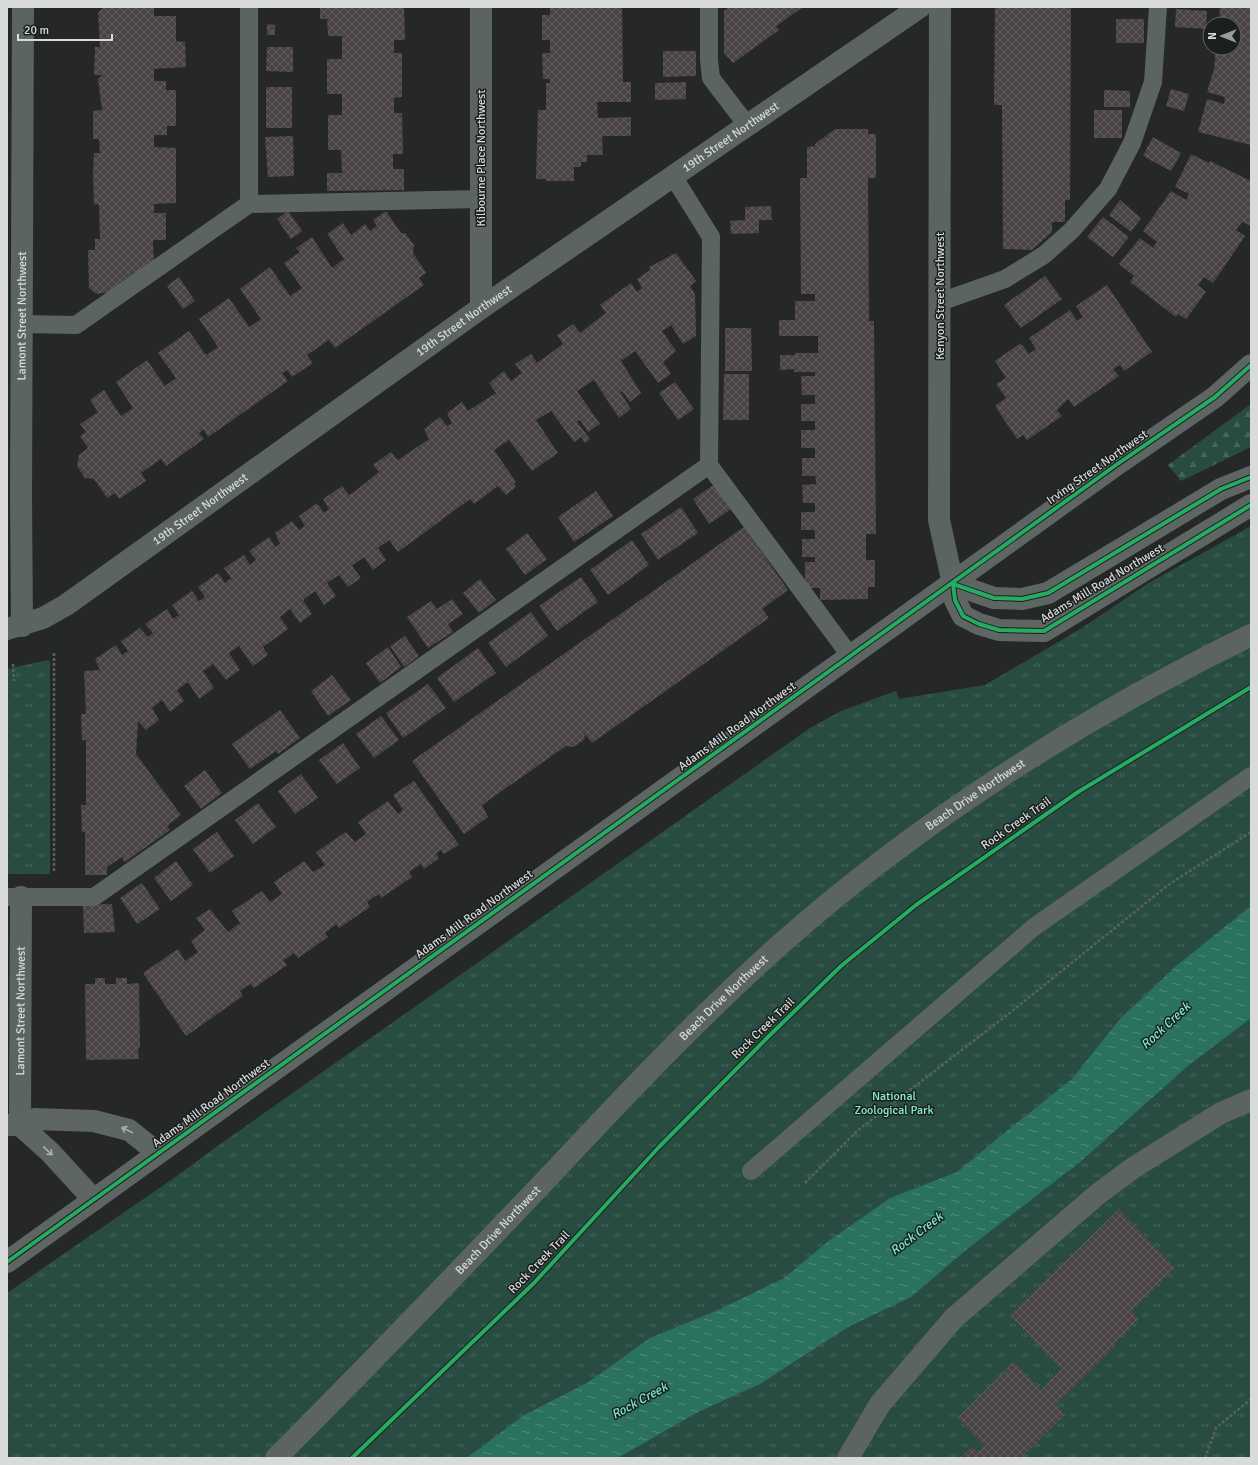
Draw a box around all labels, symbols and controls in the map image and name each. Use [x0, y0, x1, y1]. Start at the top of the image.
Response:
scale bar [18, 16, 112, 42]
north arrow [1202, 16, 1242, 56]
text: 20 m [24, 23, 49, 38]
text: N [1206, 32, 1219, 40]
street label: Kilbourne Place Northwest [474, 90, 489, 226]
street label: 19th Street Northwest [680, 99, 782, 176]
street label: Kenyon Street Northwest [933, 232, 948, 360]
street label: Lamont Street Northwest [14, 251, 30, 381]
street label: 19th Street Northwest [413, 282, 515, 360]
street label: Irving Street Northwest [1044, 427, 1151, 508]
street label: 19th Street Northwest [150, 470, 251, 549]
street label: Adams Mill Road Northwest [1038, 541, 1167, 626]
street label: Adams Mill Road Northwest [676, 679, 799, 774]
street label: Beach Drive Northwest [923, 756, 1028, 834]
street label: Rock Creek Trail [978, 793, 1055, 853]
street label: Adams Mill Road Northwest [413, 867, 536, 962]
street label: Lamont Street Northwest [13, 946, 29, 1076]
street label: Beach Drive Northwest [676, 952, 771, 1044]
street label: Rock Creek Trail [729, 994, 798, 1062]
water label: Rock Creek [1138, 998, 1195, 1053]
street label: Adams Mill Road Northwest [150, 1056, 273, 1151]
park label: National Zoological Park [854, 1089, 934, 1118]
one-way arrow [121, 1126, 133, 1133]
one-way arrow [43, 1146, 53, 1156]
street label: Beach Drive Northwest [452, 1183, 544, 1278]
water label: Rock Creek [887, 1208, 947, 1259]
street label: Rock Creek Trail [505, 1227, 574, 1297]
water label: Rock Creek [609, 1378, 672, 1423]

